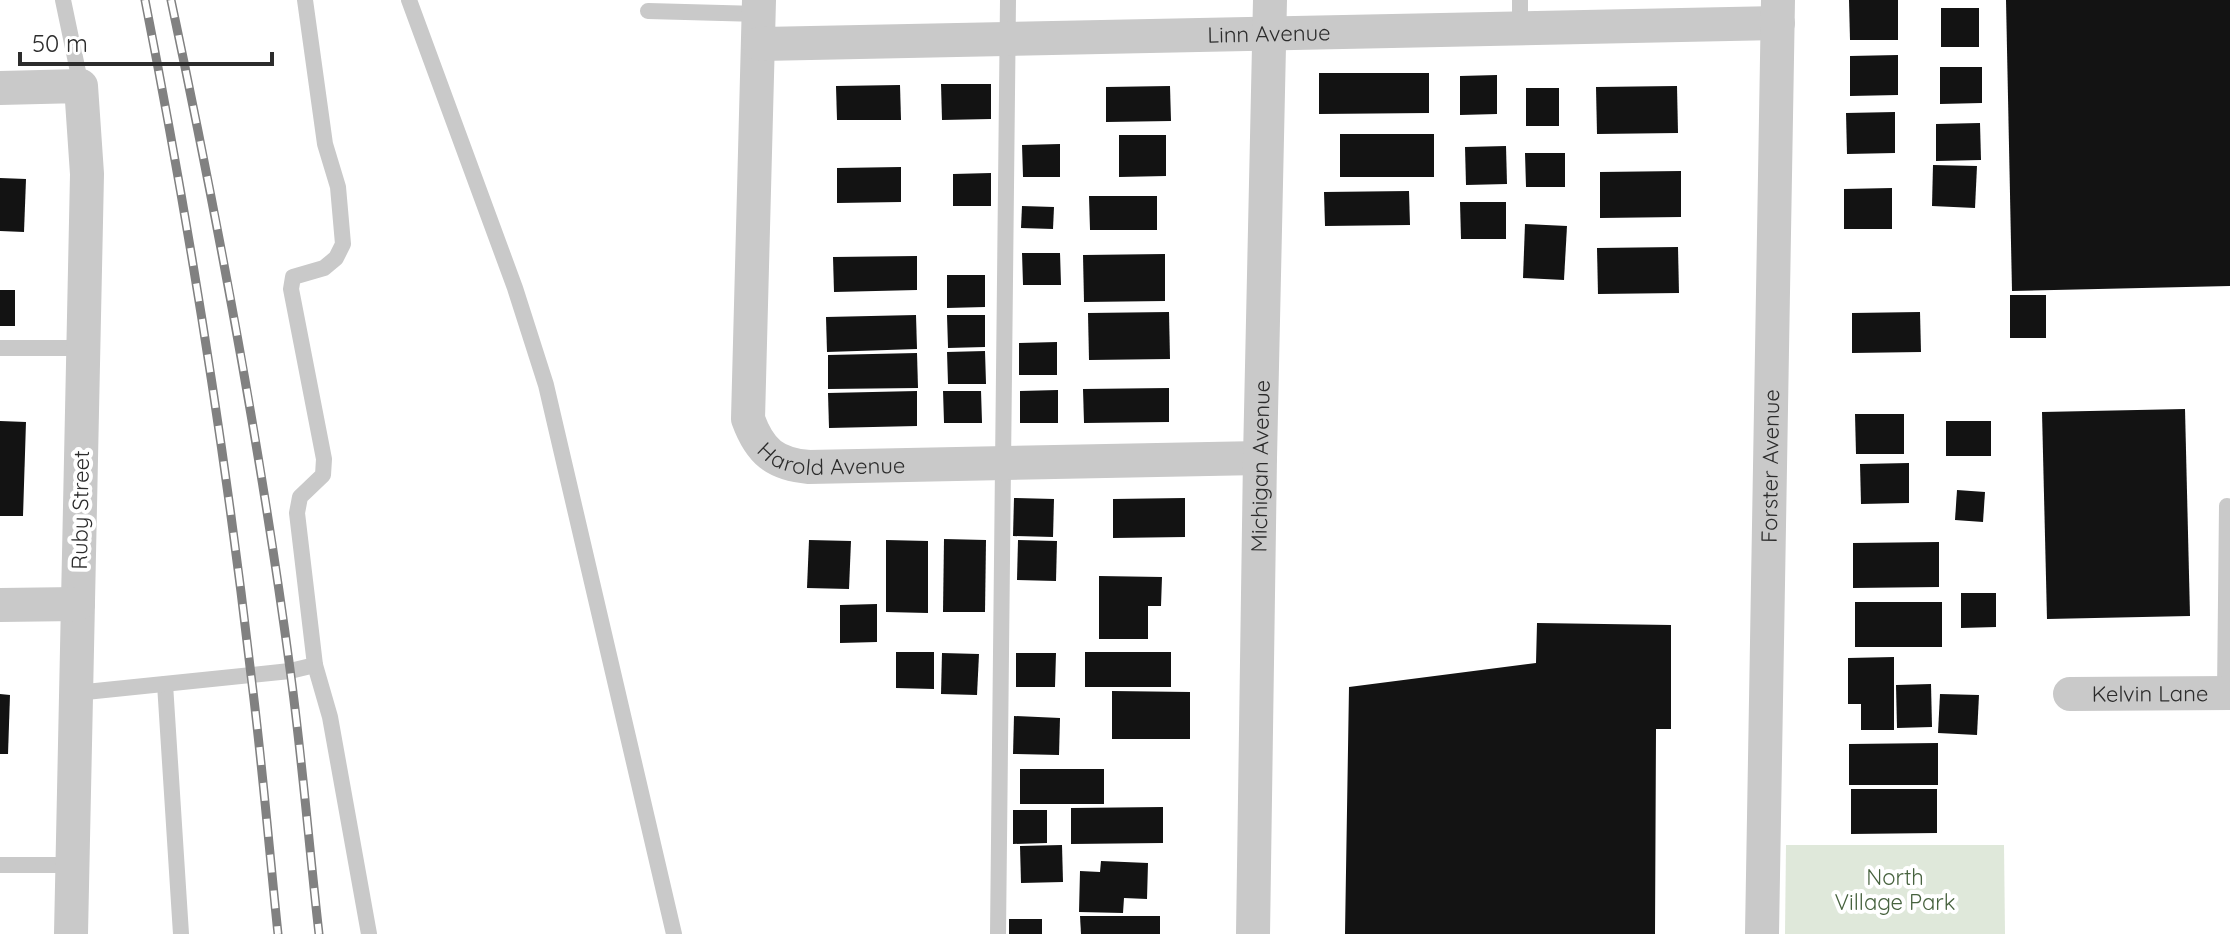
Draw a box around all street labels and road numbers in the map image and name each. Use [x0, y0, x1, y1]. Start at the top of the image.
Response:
street label: Linn Avenue [1207, 18, 1331, 49]
street label: Michigan Avenue [1245, 379, 1276, 553]
street label: Forster Avenue [1755, 389, 1785, 543]
street label: Harold Avenue [752, 436, 906, 481]
street label: Ruby Street [65, 450, 95, 570]
street label: Kelvin Lane [2092, 679, 2208, 708]

